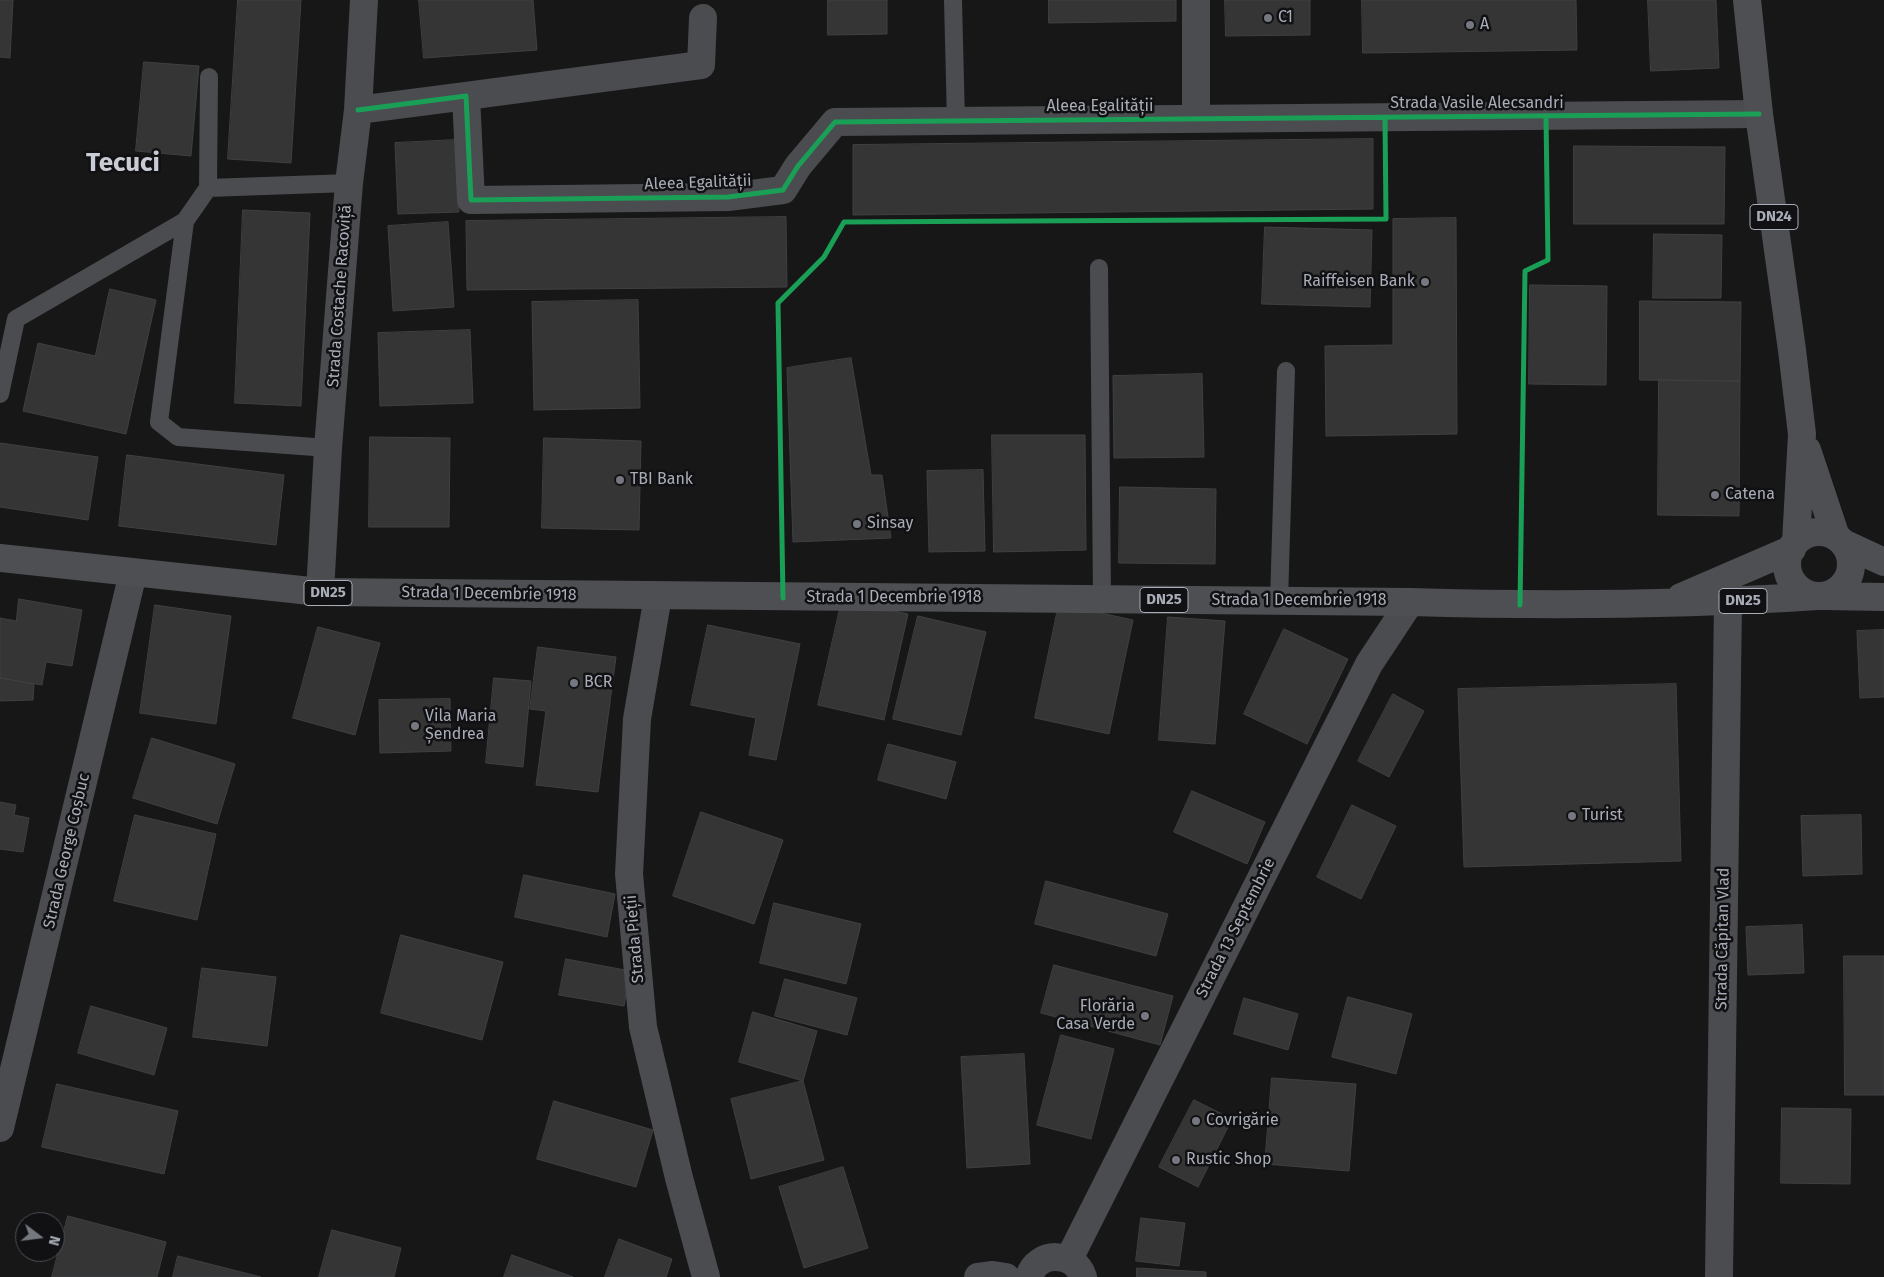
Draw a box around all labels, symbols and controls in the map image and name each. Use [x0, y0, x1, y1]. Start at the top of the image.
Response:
place label: C1 [1278, 8, 1293, 28]
marker: C1 [1262, 12, 1274, 24]
place label: A [1480, 15, 1489, 35]
marker: A [1464, 19, 1476, 31]
street label: Strada Vasile Alecsandri [1390, 94, 1564, 114]
street label: Aleea Egalității [1046, 97, 1154, 117]
district label: Tecuci [86, 148, 160, 180]
street label: Aleea Egalității [644, 172, 752, 194]
street label: Strada Costache Racoviță [324, 204, 356, 388]
road number: DN24 [1750, 204, 1798, 230]
place label: Raiffeisen Bank [1303, 272, 1415, 292]
marker: Raiffeisen Bank [1419, 276, 1431, 288]
place label: TBI Bank [630, 470, 693, 490]
marker: TBI Bank [614, 474, 626, 486]
place label: Catena [1725, 485, 1775, 505]
marker: Catena [1709, 489, 1721, 501]
place label: Sinsay [867, 514, 913, 534]
marker: Sinsay [851, 518, 863, 530]
road number: DN25 [304, 580, 352, 606]
street label: Strada 1 Decembrie 1918 [401, 583, 577, 605]
street label: Strada 1 Decembrie 1918 [806, 588, 982, 608]
road number: DN25 [1140, 588, 1188, 612]
road number: DN25 [1719, 588, 1767, 614]
street label: Strada 1 Decembrie 1918 [1211, 591, 1387, 611]
place label: BCR [584, 673, 612, 693]
marker: BCR [568, 677, 580, 689]
place label: Vila Maria Șendrea [425, 707, 497, 745]
marker: Vila Maria Șendrea [409, 720, 421, 732]
street label: Strada George Coșbuc [40, 772, 94, 930]
place label: Turist [1582, 806, 1623, 826]
marker: Turist [1566, 810, 1578, 822]
street label: Strada 13 Septembrie [1192, 855, 1280, 1001]
street label: Strada Căpitan Vlad [1712, 868, 1734, 1010]
street label: Strada Pieții [622, 894, 648, 984]
place label: Florăria Casa Verde [1056, 997, 1135, 1035]
marker: Florăria Casa Verde [1139, 1010, 1151, 1022]
place label: Covrigărie [1206, 1111, 1279, 1131]
marker: Covrigărie [1190, 1115, 1202, 1127]
place label: Rustic Shop [1186, 1150, 1272, 1170]
marker: Rustic Shop [1170, 1154, 1182, 1166]
north arrow [15, 1212, 65, 1262]
text: N [45, 1234, 63, 1247]

